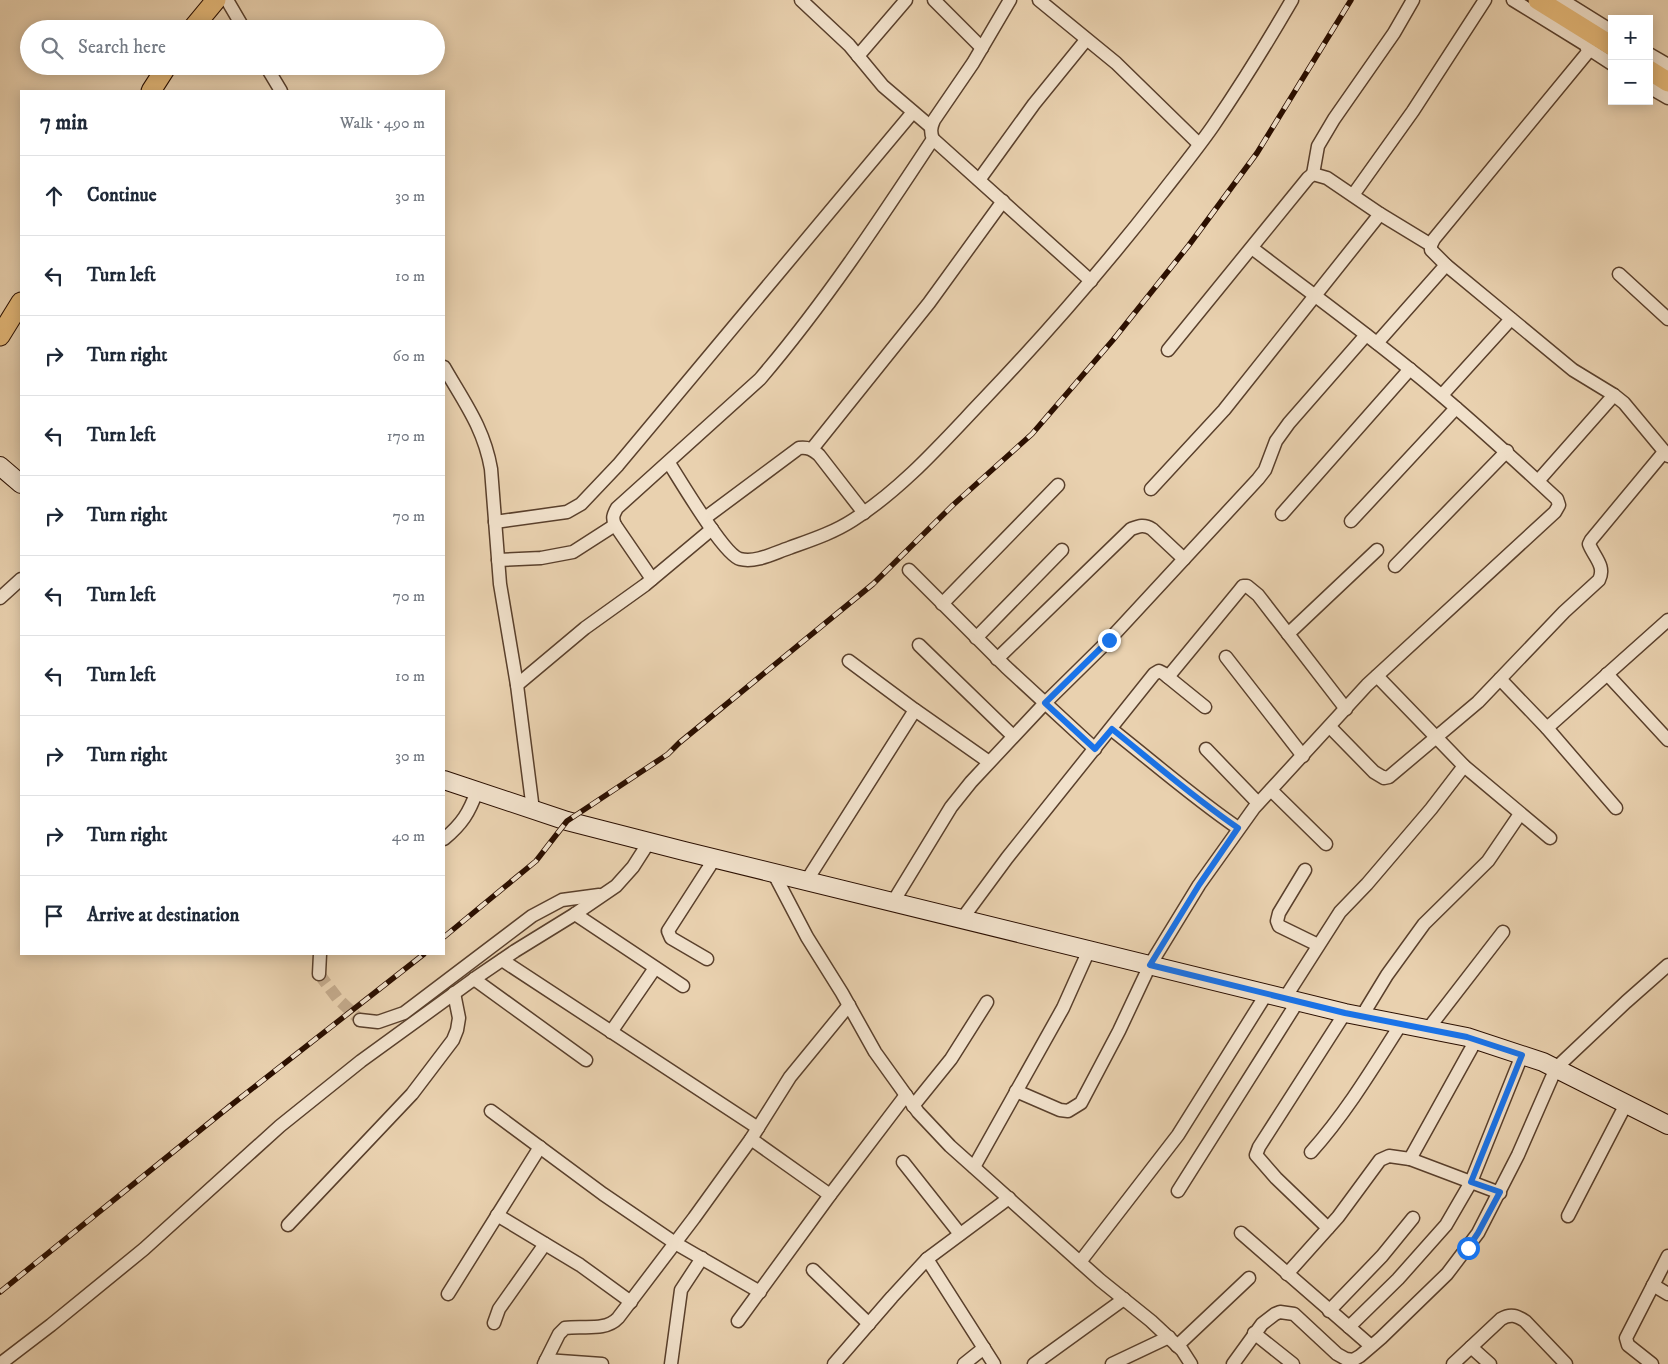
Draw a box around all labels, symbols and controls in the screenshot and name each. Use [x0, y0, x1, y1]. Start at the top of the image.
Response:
map controls [1608, 15, 1653, 105]
button: + [1608, 15, 1653, 60]
search box [20, 20, 445, 75]
icon: search [38, 34, 66, 62]
text: Search here [78, 36, 166, 59]
button: − [1608, 60, 1653, 105]
text: 7 min [40, 110, 88, 136]
text: Walk · 490 m [340, 113, 425, 133]
icon: ahead [40, 182, 68, 210]
text: Continue [87, 184, 157, 207]
text: 30 m [395, 186, 425, 206]
icon: left [40, 262, 68, 290]
text: Turn left [87, 264, 156, 287]
text: 10 m [395, 266, 425, 286]
icon: right [40, 342, 68, 370]
text: Turn right [87, 344, 167, 367]
text: 60 m [393, 346, 425, 366]
icon: left [40, 422, 68, 450]
text: Turn left [87, 424, 156, 447]
text: 170 m [387, 426, 425, 446]
icon: right [40, 502, 68, 530]
text: Turn right [87, 504, 167, 527]
text: 70 m [393, 506, 425, 526]
icon: left [40, 582, 68, 610]
text: Turn left [87, 584, 156, 607]
text: 70 m [393, 586, 425, 606]
route end [1098, 629, 1121, 652]
icon: left [40, 662, 68, 690]
text: Turn left [87, 664, 156, 687]
text: 10 m [395, 666, 425, 686]
icon: right [40, 742, 68, 770]
text: Turn right [87, 744, 167, 767]
text: 30 m [395, 746, 425, 766]
icon: right [40, 822, 68, 850]
text: Turn right [87, 824, 167, 847]
text: 40 m [392, 826, 425, 846]
icon: arrive [40, 902, 68, 930]
text: Arrive at destination [87, 904, 239, 927]
route start [1457, 1237, 1480, 1260]

